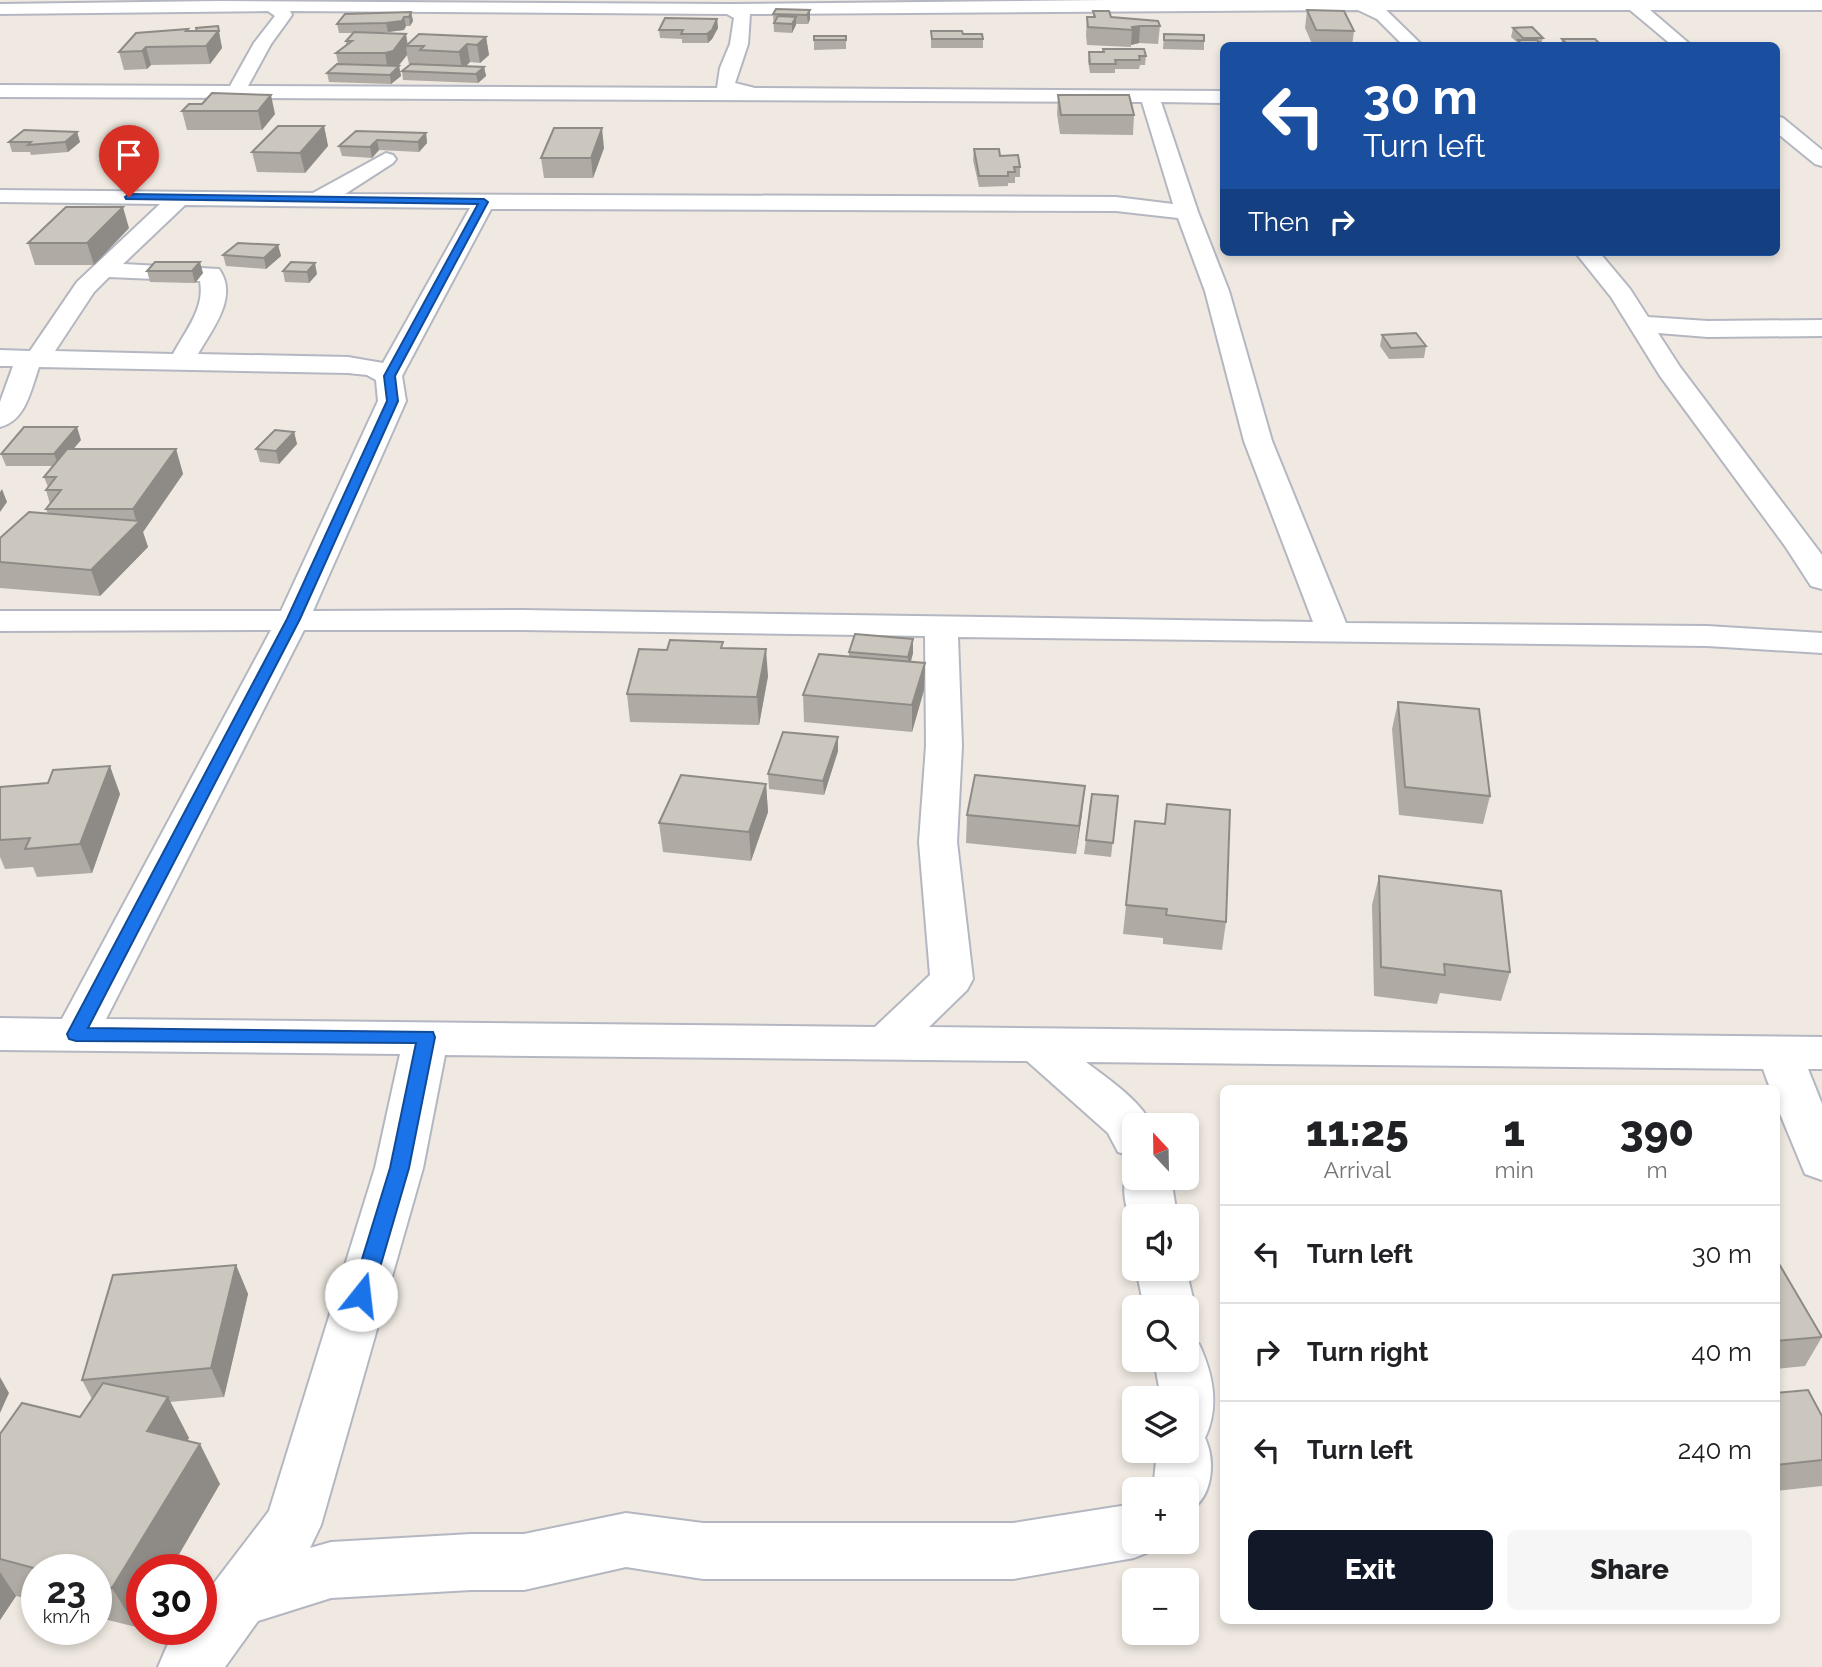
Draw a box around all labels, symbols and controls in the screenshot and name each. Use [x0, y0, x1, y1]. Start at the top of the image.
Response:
text: 30 m [1363, 68, 1478, 125]
icon: left [1248, 70, 1339, 161]
pin [99, 125, 159, 197]
text: Turn left [1363, 127, 1485, 164]
icon: arrive [110, 136, 148, 174]
icon: right [1323, 203, 1361, 241]
text: Then [1248, 207, 1309, 237]
text: 11:25 [1306, 1107, 1409, 1156]
text: 1 [1503, 1107, 1525, 1156]
text: 390 [1620, 1107, 1694, 1156]
north arrow [1122, 1113, 1199, 1190]
map controls [1122, 1113, 1199, 1645]
text: Arrival [1323, 1156, 1391, 1183]
text: min [1494, 1156, 1534, 1183]
text: m [1646, 1156, 1668, 1183]
button: sound [1122, 1204, 1199, 1281]
icon: left [1248, 1235, 1286, 1273]
text: Turn left [1307, 1239, 1413, 1269]
text: 30 m [1692, 1239, 1752, 1269]
position arrow [324, 1258, 398, 1332]
button: search [1122, 1295, 1199, 1372]
icon: right [1248, 1333, 1286, 1371]
text: Turn right [1307, 1337, 1428, 1367]
text: 40 m [1691, 1337, 1752, 1367]
button: layers [1122, 1386, 1199, 1463]
icon: left [1248, 1431, 1286, 1469]
text: Turn left [1307, 1435, 1413, 1465]
text: 240 m [1678, 1435, 1752, 1465]
button: + [1122, 1477, 1199, 1554]
button: Exit [1248, 1530, 1493, 1610]
button: Share [1507, 1530, 1752, 1610]
speed limit sign: 30 [126, 1554, 217, 1645]
button: − [1122, 1568, 1199, 1645]
text: 23 [47, 1570, 86, 1611]
text: km/h [43, 1606, 90, 1627]

